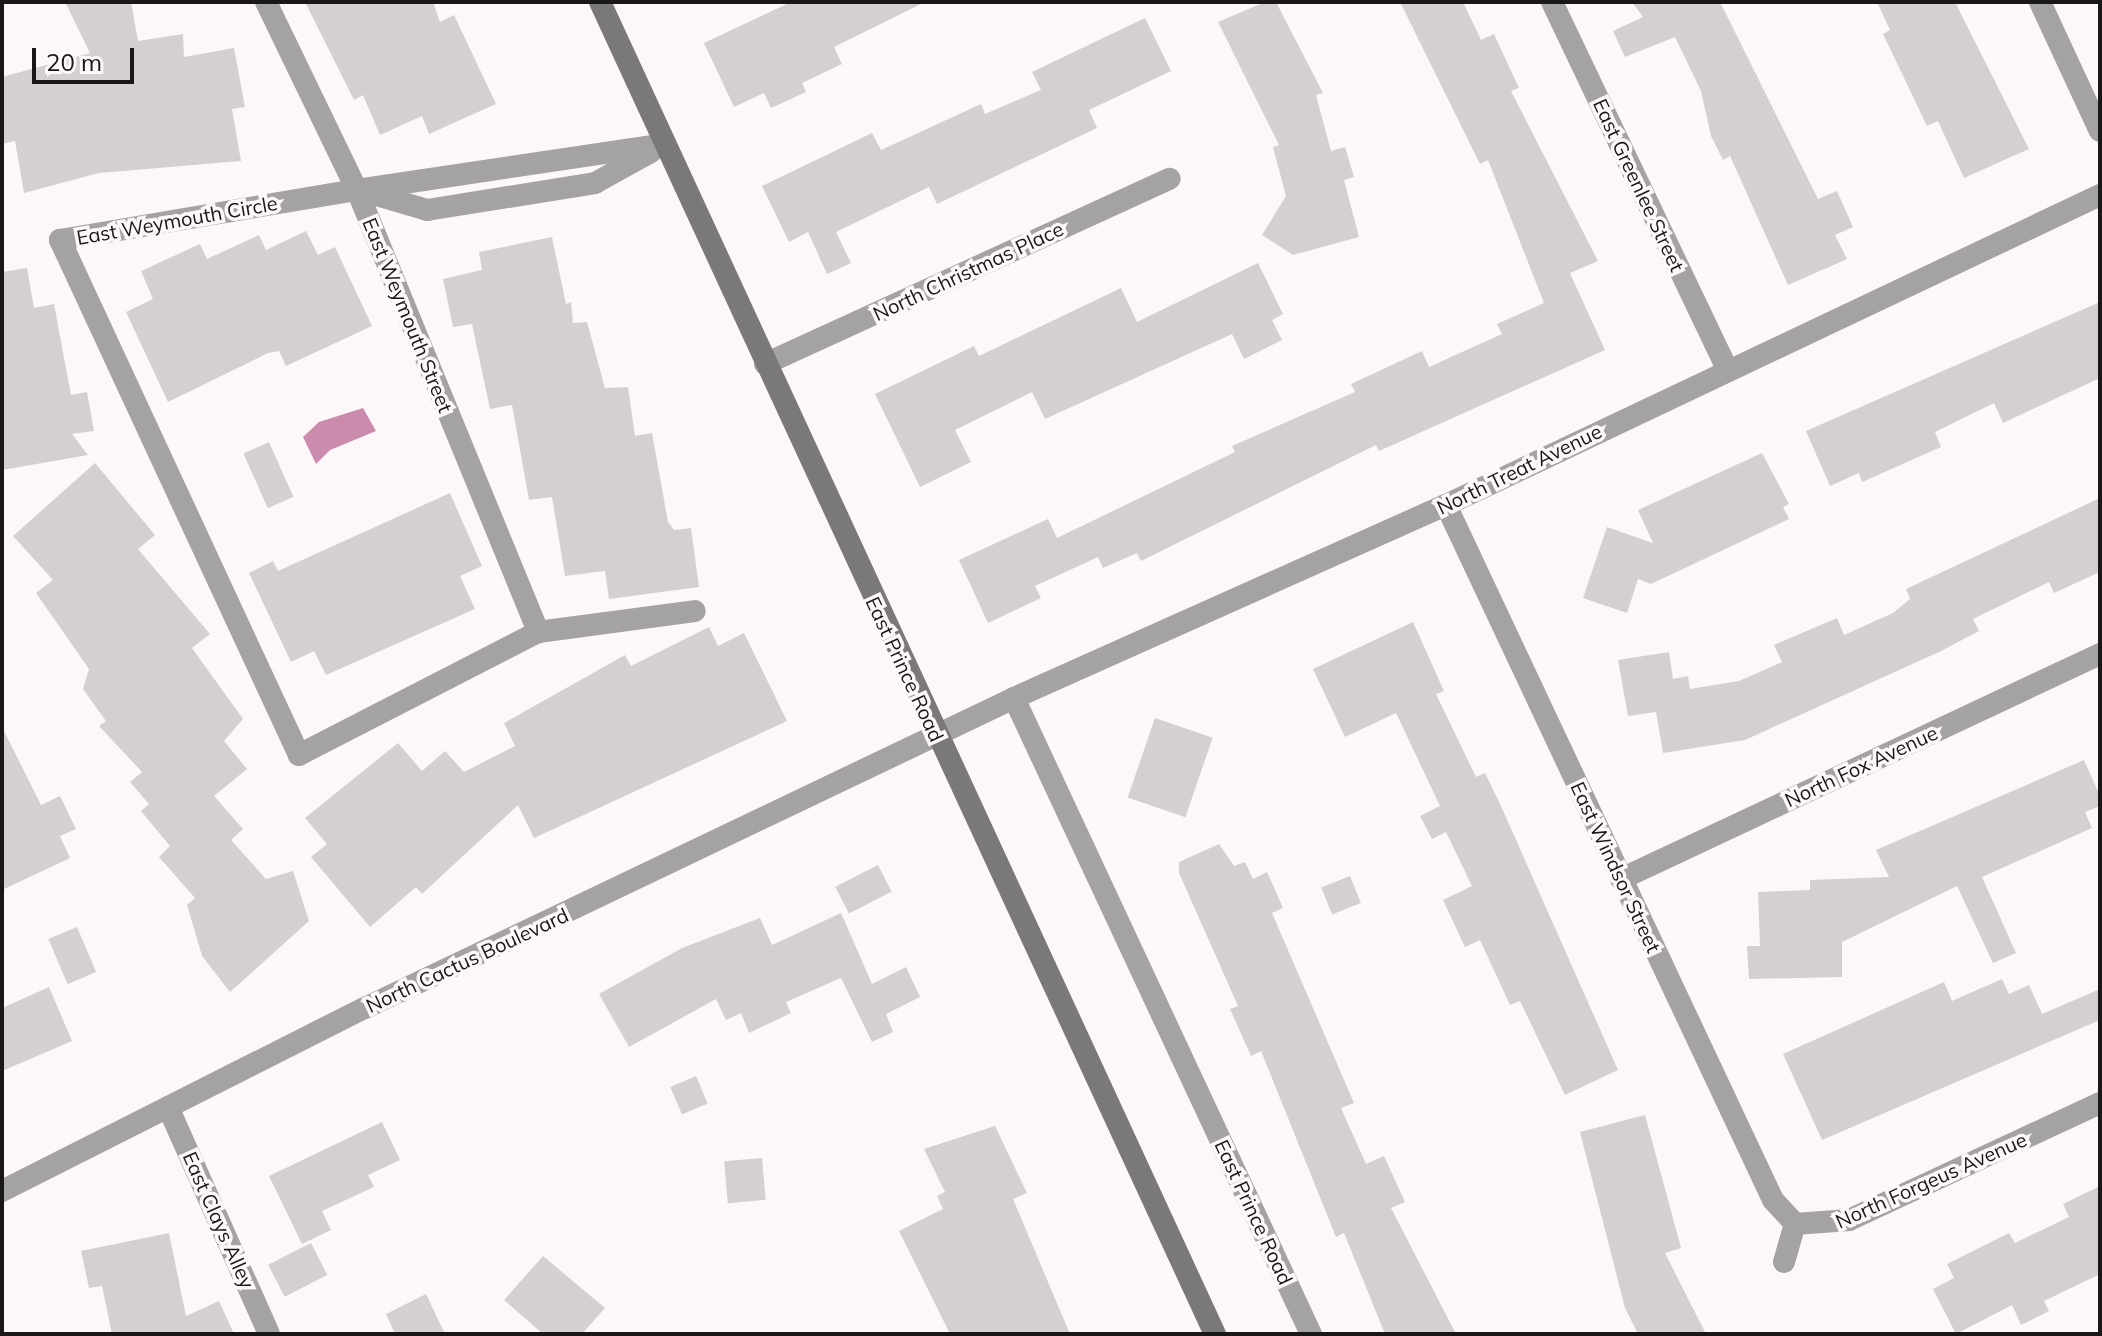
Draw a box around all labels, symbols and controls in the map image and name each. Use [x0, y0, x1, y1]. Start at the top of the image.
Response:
scale bar [36, 32, 138, 82]
text: 20 m [46, 47, 102, 77]
street label: East Greenlee Street [1588, 95, 1690, 275]
street label: East Weymouth Circle [75, 191, 279, 249]
street label: East Weymouth Street [358, 214, 458, 416]
street label: North Christmas Place [869, 216, 1067, 326]
street label: North Treat Avenue [1433, 419, 1605, 519]
street label: East Prince Road [861, 593, 949, 745]
street label: North Fox Avenue [1781, 720, 1941, 812]
street label: East Windsor Street [1566, 778, 1666, 956]
street label: North Cactus Boulevard [362, 902, 572, 1018]
street label: North Forgeus Avenue [1832, 1127, 2030, 1233]
street label: East Prince Road [1210, 1136, 1298, 1288]
street label: East Clays Alley [178, 1148, 260, 1292]

